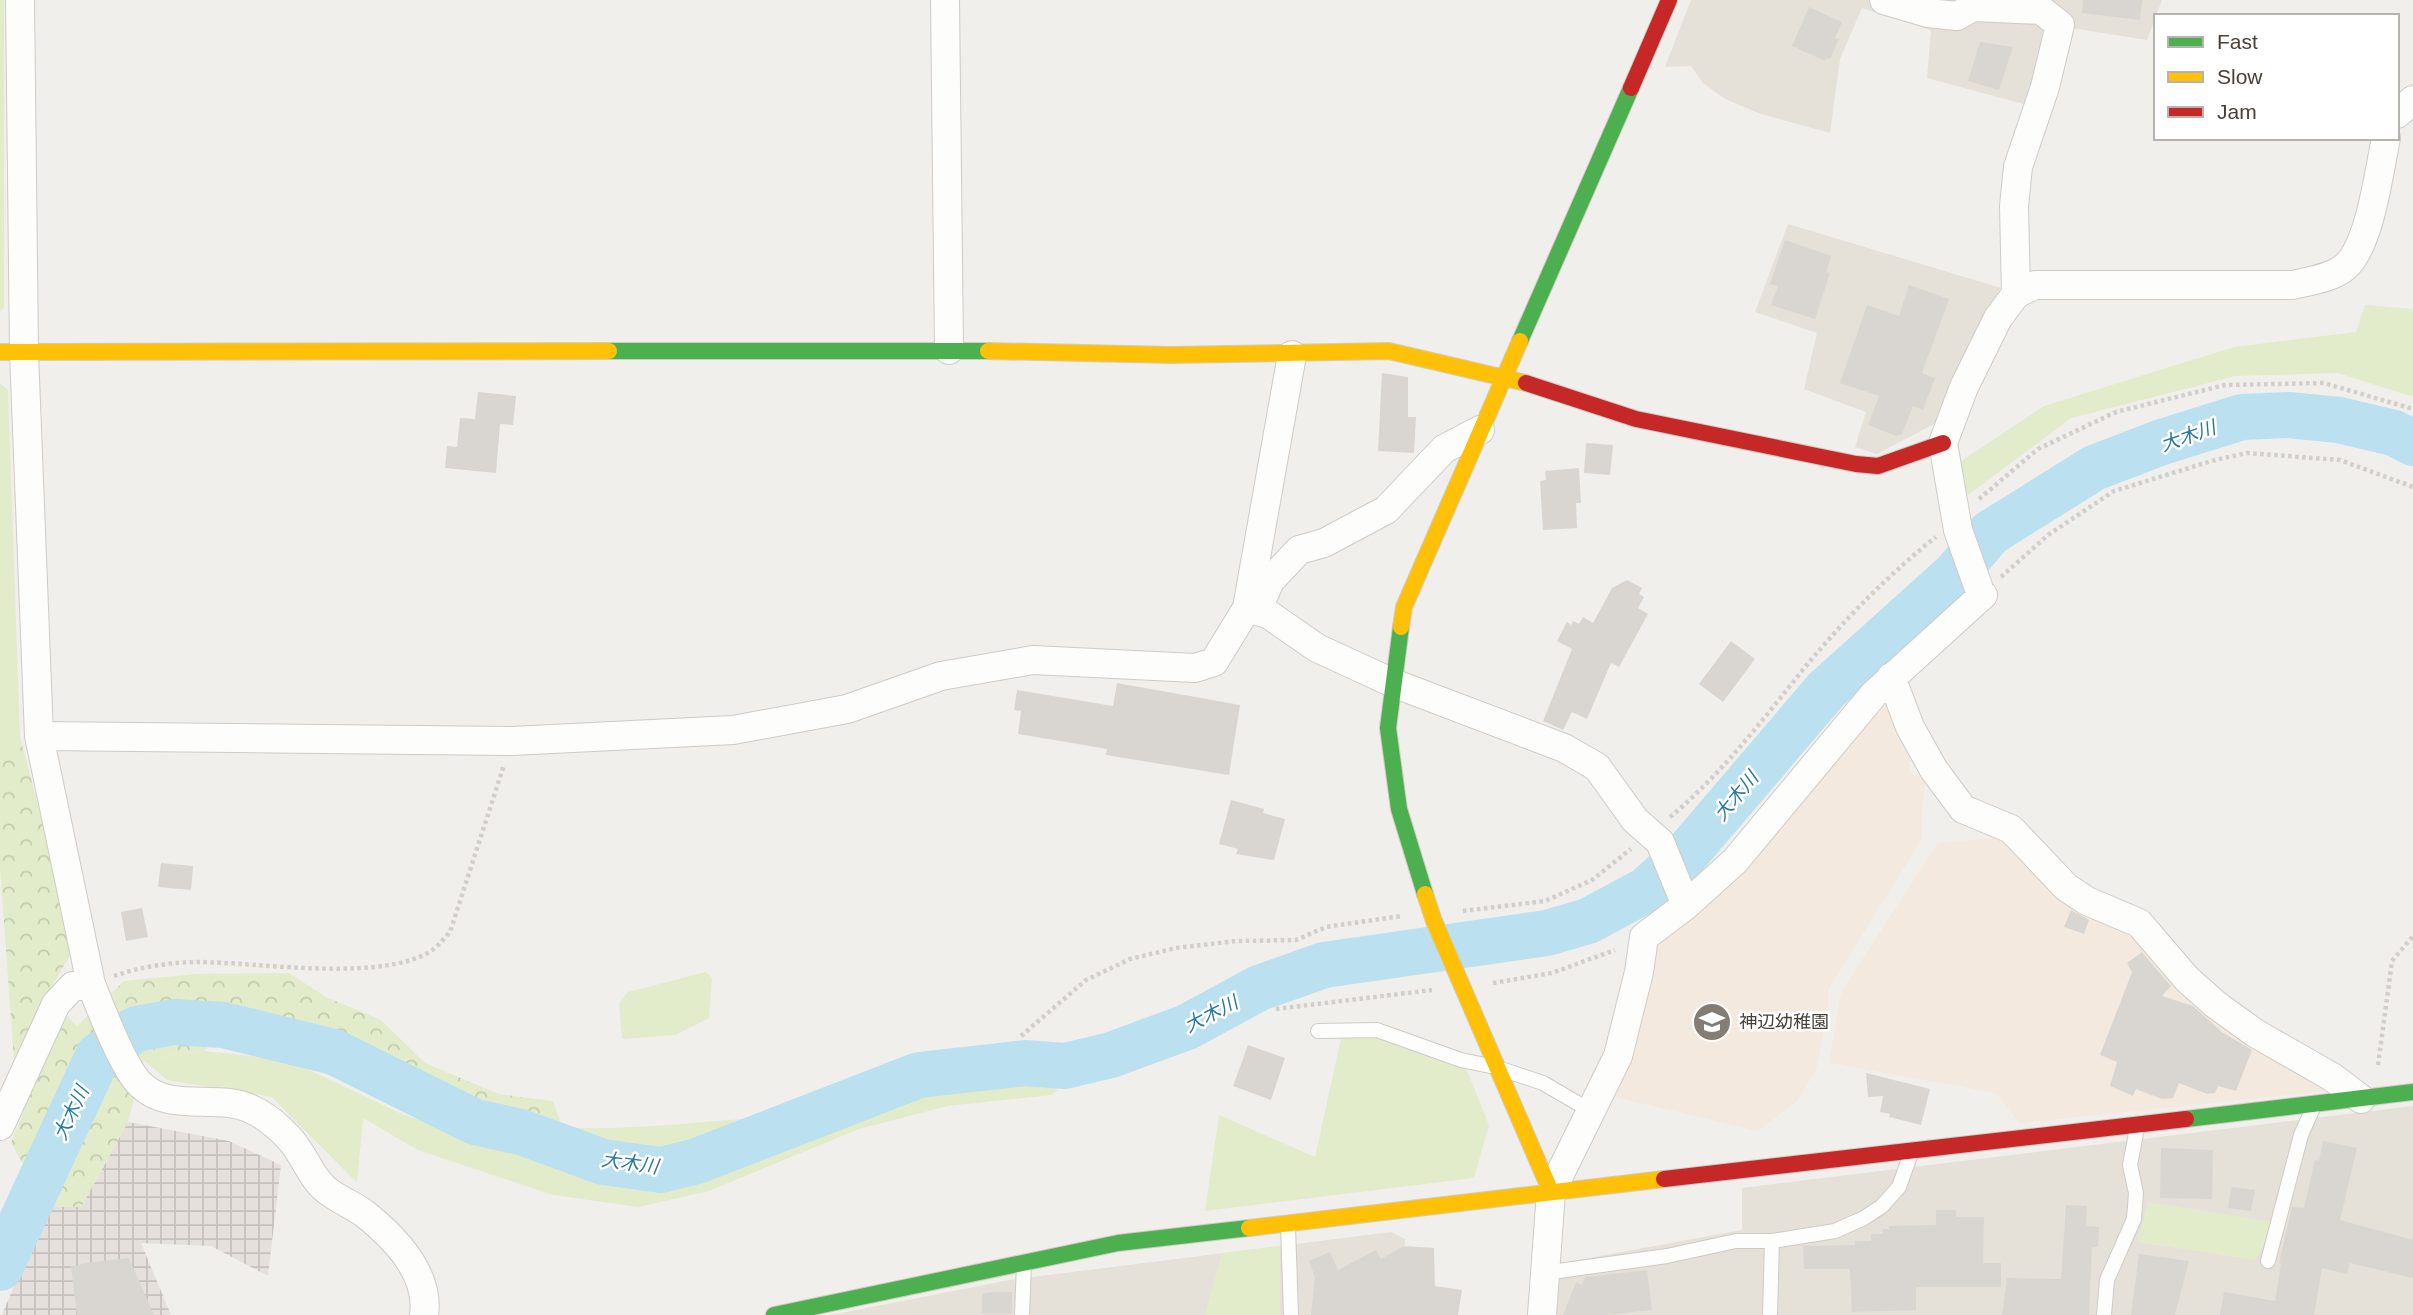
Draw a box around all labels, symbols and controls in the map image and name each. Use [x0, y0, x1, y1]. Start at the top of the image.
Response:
legend [2154, 14, 2399, 140]
text: Fast [2217, 30, 2258, 53]
text: Slow [2217, 65, 2263, 88]
text: Jam [2217, 100, 2257, 123]
water label: 大木川 [2158, 416, 2220, 455]
water label: 大木川 [1710, 766, 1764, 825]
water label: 大木川 [1181, 991, 1243, 1036]
school or university icon: 神辺幼稚園 [1691, 1001, 1733, 1043]
place label: 神辺幼稚園 [1739, 1012, 1829, 1032]
water label: 大木川 [49, 1081, 93, 1143]
water label: 大木川 [600, 1149, 662, 1178]

